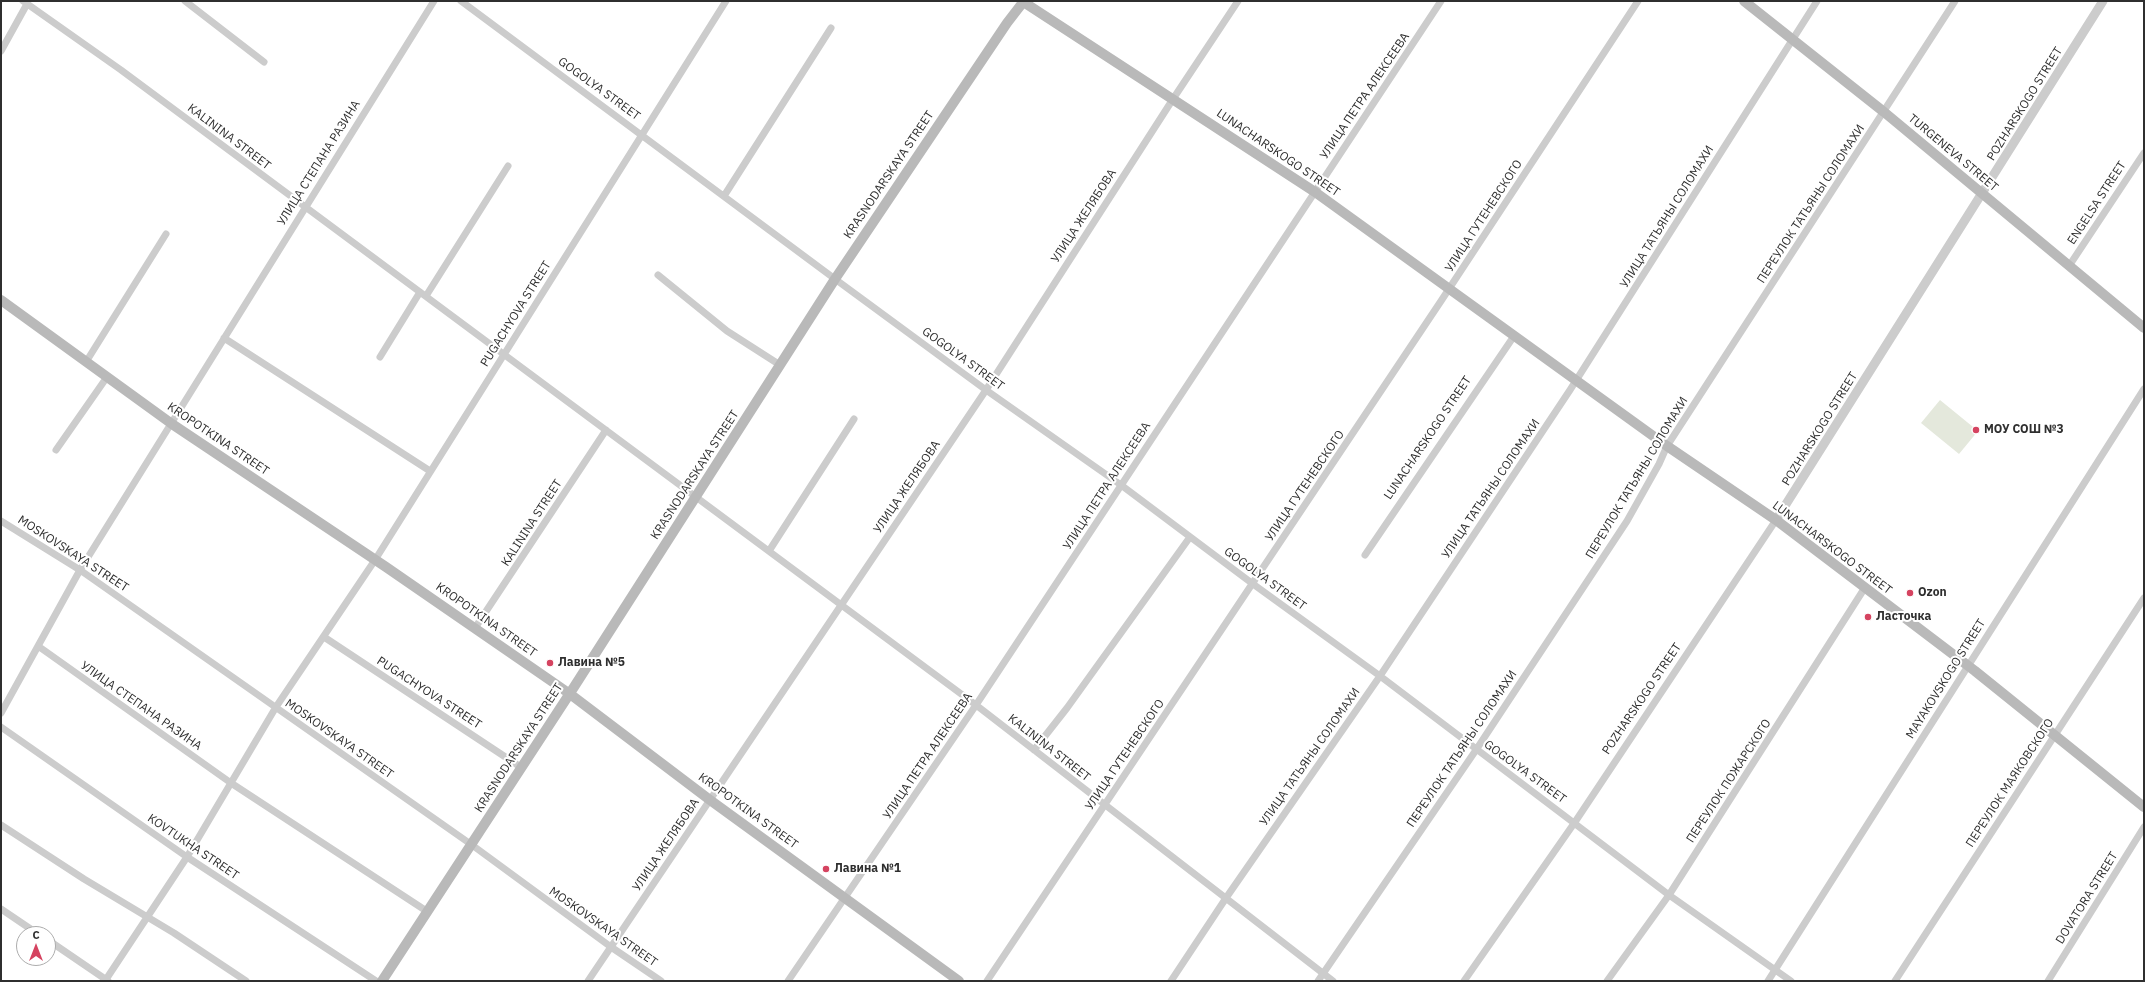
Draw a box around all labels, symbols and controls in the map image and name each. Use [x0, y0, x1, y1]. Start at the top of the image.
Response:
street label: УЛИЦА ПЕТРА АЛЕКСЕЕВА [1317, 30, 1413, 162]
street label: POZHARSKOGO STREET [1984, 45, 2066, 163]
street label: GOGOLYA STREET [555, 54, 643, 124]
street label: УЛИЦА СТЕПАНА РАЗИНА [274, 98, 364, 228]
street label: KALININA STREET [184, 101, 274, 173]
street label: LUNACHARSKOGO STREET [1214, 106, 1342, 200]
street label: KRASNODARSKAYA STREET [841, 108, 937, 242]
street label: TURGENEVA STREET [1905, 111, 2001, 195]
street label: ПЕРЕУЛОК ТАТЬЯНЫ СОЛОМАХИ [1754, 122, 1868, 286]
street label: УЛИЦА ТАТЬЯНЫ СОЛОМАХИ [1617, 143, 1717, 291]
street label: УЛИЦА ГУТЕНЕВСКОГО [1442, 157, 1526, 275]
street label: ENGELSA STREET [2065, 159, 2129, 247]
street label: УЛИЦА ЖЕЛЯБОВА [1048, 167, 1120, 265]
street label: PUGACHYOVA STREET [478, 259, 554, 369]
street label: GOGOLYA STREET [919, 324, 1007, 394]
street label: POZHARSKOGO STREET [1779, 370, 1861, 488]
street label: LUNACHARSKOGO STREET [1381, 374, 1475, 502]
street label: ПЕРЕУЛОК ТАТЬЯНЫ СОЛОМАХИ [1583, 395, 1691, 561]
street label: KROPOTKINA STREET [164, 400, 272, 478]
street label: KRASNODARSKAYA STREET [648, 408, 742, 542]
street label: УЛИЦА ТАТЬЯНЫ СОЛОМАХИ [1439, 417, 1543, 561]
street label: УЛИЦА ПЕТРА АЛЕКСЕЕВА [1060, 419, 1154, 553]
place label: МОУ СОШ №3 [1984, 423, 2064, 437]
marker: МОУ СОШ №3 [1971, 425, 1981, 435]
street label: УЛИЦА ГУТЕНЕВСКОГО [1263, 428, 1347, 544]
street label: УЛИЦА ЖЕЛЯБОВА [871, 438, 943, 536]
street label: KALININA STREET [499, 477, 565, 569]
street label: LUNACHARSKOGO STREET [1769, 498, 1895, 598]
street label: MOSKOVSKAYA STREET [15, 513, 131, 595]
street label: GOGOLYA STREET [1221, 544, 1309, 614]
street label: KROPOTKINA STREET [433, 580, 539, 660]
place label: Ozon [1918, 586, 1947, 600]
marker: Ozon [1905, 588, 1915, 598]
place label: Ласточка [1876, 610, 1931, 624]
marker: Ласточка [1863, 612, 1873, 622]
street label: MAYAKOVSKOGO STREET [1903, 616, 1989, 742]
street label: POZHARSKOGO STREET [1599, 641, 1685, 757]
street label: PUGACHYOVA STREET [374, 654, 484, 732]
place label: Лавина №5 [558, 656, 625, 670]
marker: Лавина №5 [545, 658, 555, 668]
street label: УЛИЦА СТЕПАНА РАЗИНА [78, 659, 204, 753]
street label: ПЕРЕУЛОК ТАТЬЯНЫ СОЛОМАХИ [1404, 668, 1520, 830]
street label: KRASNODARSKAYA STREET [472, 681, 566, 815]
street label: УЛИЦА ТАТЬЯНЫ СОЛОМАХИ [1257, 685, 1363, 829]
street label: УЛИЦА ПЕТРА АЛЕКСЕЕВА [880, 690, 976, 822]
street label: MOSKOVSKAYA STREET [282, 696, 396, 782]
street label: УЛИЦА ГУТЕНЕВСКОГО [1083, 697, 1167, 813]
street label: KALININA STREET [1005, 711, 1093, 785]
street label: ПЕРЕУЛОК ПОЖАРСКОГО [1684, 716, 1774, 846]
street label: ПЕРЕУЛОК МАЯКОВСКОГО [1963, 716, 2057, 850]
street label: GOGOLYA STREET [1481, 737, 1569, 807]
street label: KROPOTKINA STREET [695, 770, 801, 852]
street label: УЛИЦА ЖЕЛЯБОВА [630, 796, 702, 894]
street label: KOVTUKHA STREET [145, 811, 241, 883]
street label: DOVATORA STREET [2053, 849, 2121, 947]
place label: Лавина №1 [834, 862, 901, 876]
marker: Лавина №1 [821, 864, 831, 874]
street label: MOSKOVSKAYA STREET [546, 884, 660, 970]
north arrow [16, 926, 56, 966]
text: С [32, 928, 40, 942]

